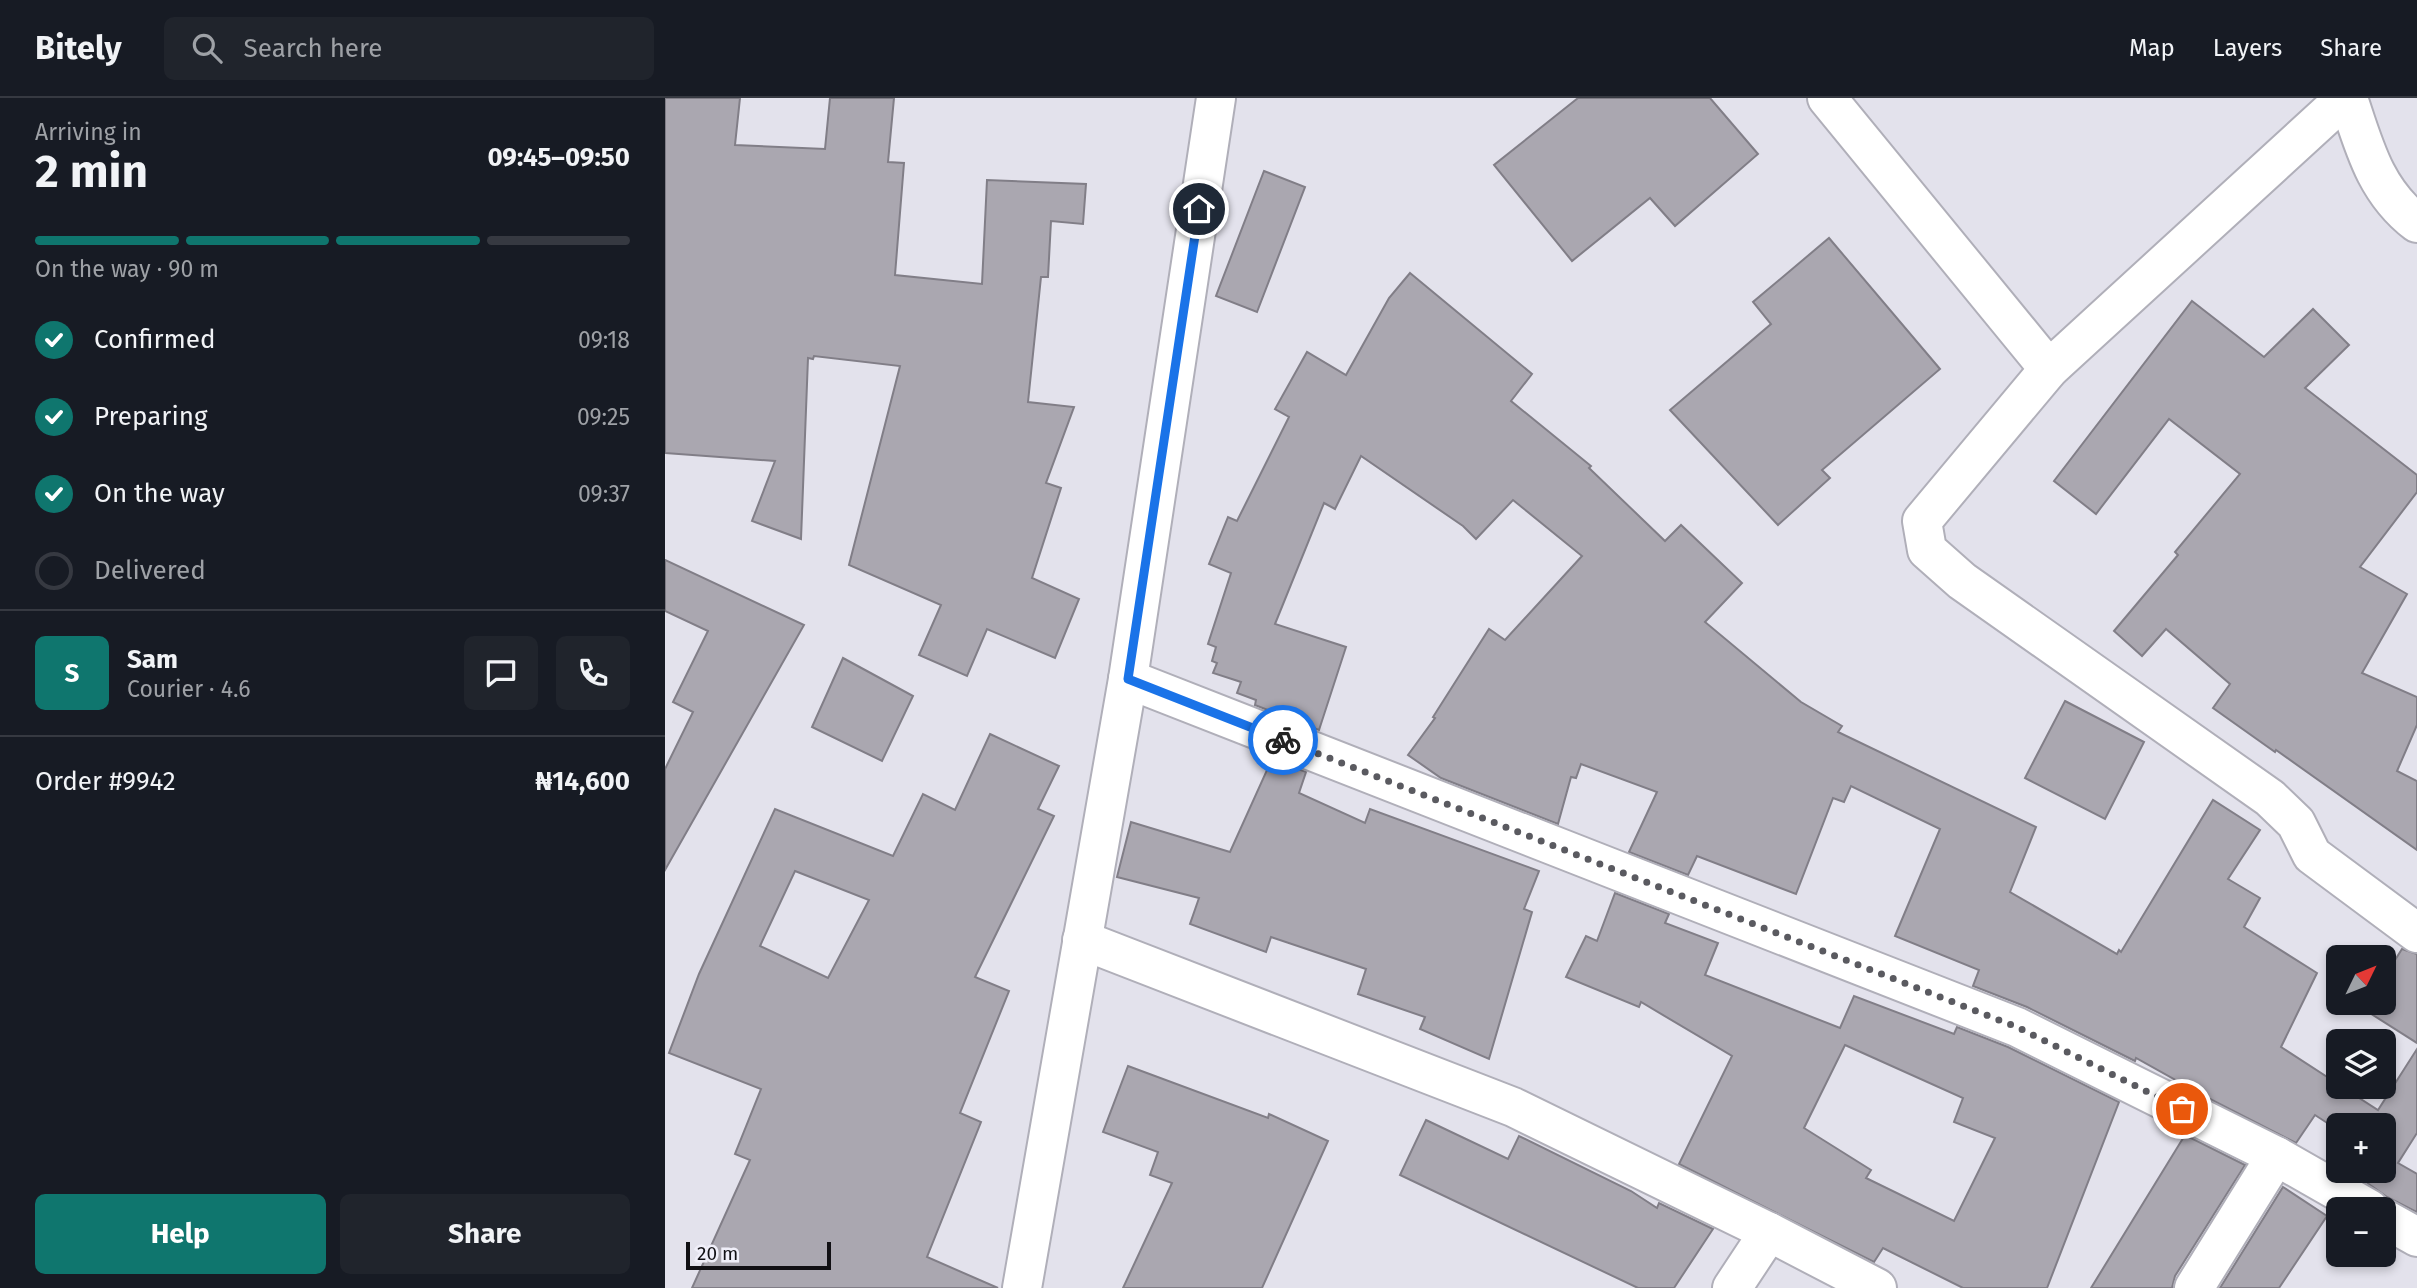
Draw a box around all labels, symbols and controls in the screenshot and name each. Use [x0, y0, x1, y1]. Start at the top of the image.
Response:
search box [164, 17, 654, 80]
text: Bitely [35, 28, 122, 68]
icon: search [188, 29, 226, 67]
text: Search here [244, 33, 382, 64]
text: Map [2129, 34, 2175, 62]
text: Layers [2213, 34, 2282, 62]
text: Share [2320, 34, 2382, 62]
text: Arriving in [35, 118, 142, 146]
text: 09:45–09:50 [487, 142, 630, 173]
text: 2 min [35, 144, 148, 199]
pin [1169, 179, 1229, 239]
icon: home [1180, 190, 1218, 228]
text: On the way · 90 m [35, 255, 219, 283]
icon: check [35, 321, 73, 359]
text: Confirmed [94, 324, 215, 355]
text: 09:18 [578, 326, 630, 354]
icon: check [35, 398, 73, 436]
text: Preparing [94, 401, 207, 432]
text: 09:25 [577, 403, 630, 431]
icon: check [35, 475, 73, 513]
text: On the way [94, 478, 225, 509]
text: 09:37 [578, 480, 630, 508]
text: Delivered [94, 555, 206, 586]
button: chat [464, 636, 538, 710]
button: phone [556, 636, 630, 710]
text: Sam [127, 644, 178, 675]
text: S [65, 658, 79, 689]
text: Courier · 4.6 [127, 675, 251, 703]
courier [1248, 705, 1318, 775]
icon: bike [1264, 721, 1302, 759]
text: Order #9942 [35, 766, 176, 797]
text: ₦14,600 [535, 766, 630, 797]
north arrow [2326, 945, 2396, 1015]
map controls [2326, 945, 2396, 1267]
button: layers [2326, 1029, 2396, 1099]
pin [2152, 1079, 2212, 1139]
icon: bag [2163, 1090, 2201, 1128]
button: + [2326, 1113, 2396, 1183]
button: Help [35, 1194, 326, 1274]
button: Share [340, 1194, 630, 1274]
button: − [2326, 1197, 2396, 1267]
scale bar [686, 1239, 831, 1271]
text: 20 m [697, 1242, 738, 1265]

